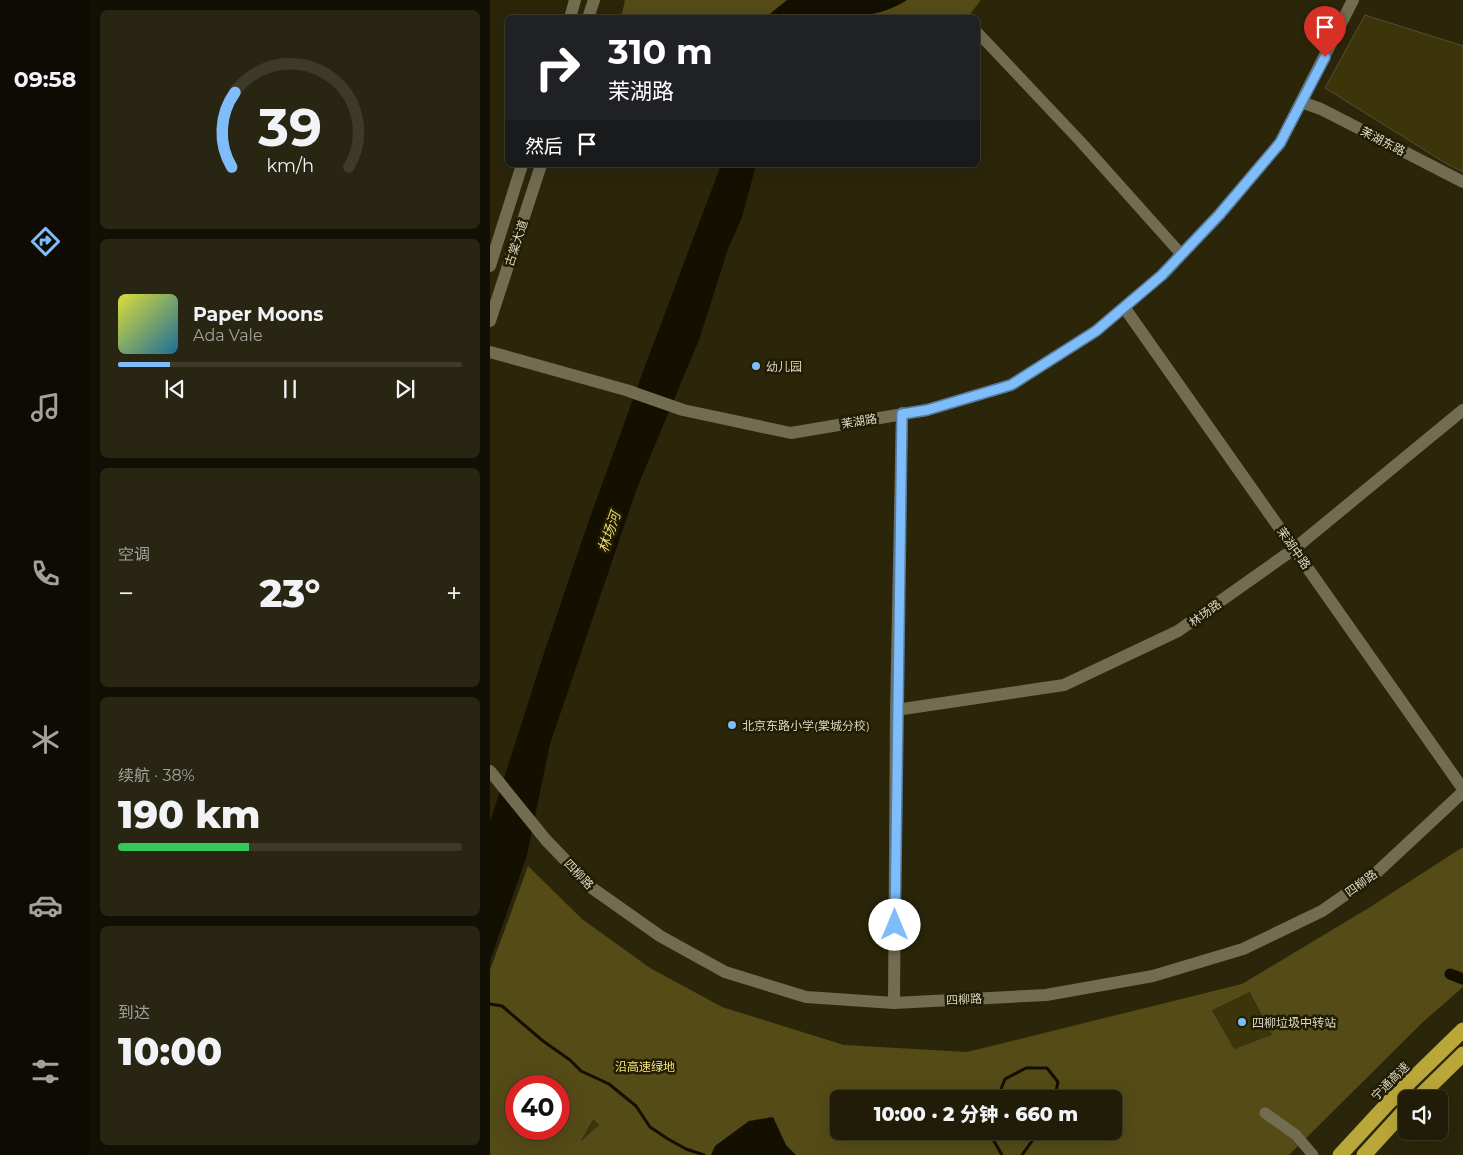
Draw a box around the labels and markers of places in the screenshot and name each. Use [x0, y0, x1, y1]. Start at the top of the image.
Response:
pin [1304, 6, 1346, 57]
place label: 幼儿园 [766, 359, 802, 374]
marker: 幼儿园 [750, 360, 762, 372]
place label: 北京东路小学(棠城分校) [742, 718, 870, 733]
marker: 北京东路小学(棠城分校) [726, 719, 738, 731]
place label: 四柳垃圾中转站 [1252, 1015, 1336, 1030]
marker: 四柳垃圾中转站 [1236, 1016, 1248, 1028]

